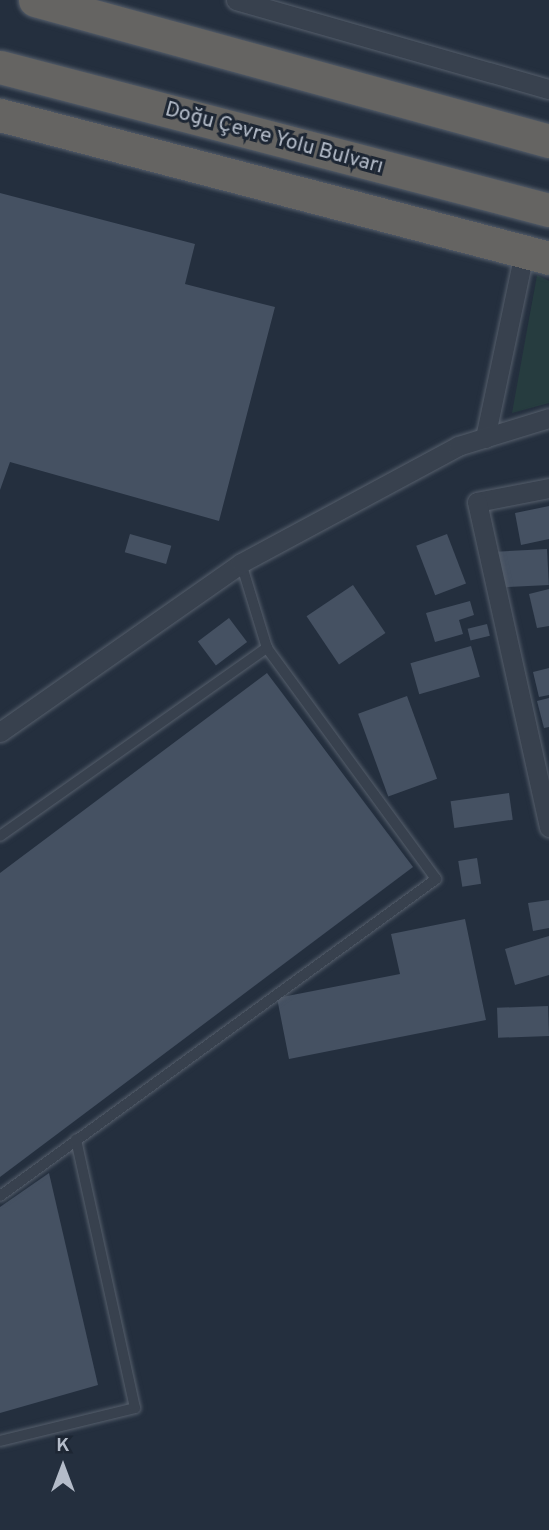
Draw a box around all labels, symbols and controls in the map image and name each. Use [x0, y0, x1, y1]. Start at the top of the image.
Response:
street label: Doğu Çevre Yolu Bulvarı [162, 98, 386, 180]
north arrow [28, 1432, 98, 1502]
text: K [56, 1434, 70, 1458]

